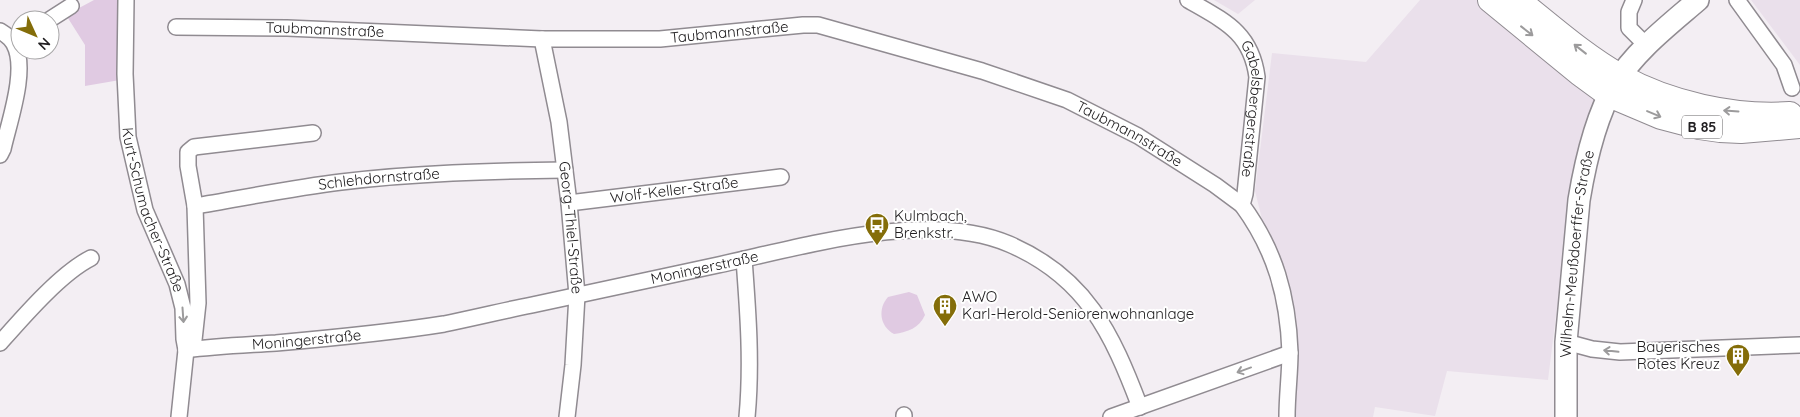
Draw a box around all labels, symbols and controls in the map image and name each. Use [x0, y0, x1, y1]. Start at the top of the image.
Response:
north arrow [10, 10, 60, 60]
street label: Taubmannstraße [669, 16, 789, 47]
street label: Taubmannstraße [266, 18, 385, 41]
one-way arrow [1520, 26, 1533, 37]
text: N [34, 34, 54, 54]
street label: Gabelsbergerstraße [1237, 36, 1267, 178]
one-way arrow [1573, 44, 1587, 54]
street label: Taubmannstraße [1073, 96, 1186, 171]
one-way arrow [1724, 107, 1740, 116]
one-way arrow [1646, 110, 1661, 120]
road number: B 85 [1682, 115, 1722, 138]
street label: Kurt-Schumacher-Straße [119, 127, 189, 294]
street label: Wilhelm-Meußdoerffer-Straße [1556, 148, 1598, 357]
street label: Georg-Thiel-Straße [555, 160, 587, 295]
street label: Schlehdornstraße [317, 164, 440, 194]
street label: Wolf-Keller-Straße [609, 172, 739, 207]
place label: Kulmbach, Brenkstr. [894, 206, 967, 242]
bus stop icon: Kulmbach, Brenkstr. [864, 212, 890, 246]
street label: Moningerstraße [649, 246, 760, 288]
place label: AWO Karl-Herold-Seniorenwohnanlage [962, 287, 1194, 323]
building icon: AWO Karl-Herold-Seniorenwohnanlage [932, 293, 958, 327]
one-way arrow [178, 306, 187, 322]
street label: Moningerstraße [251, 325, 362, 353]
place label: Bayerisches Rotes Kreuz [1636, 337, 1720, 373]
building icon: Bayerisches Rotes Kreuz [1725, 343, 1751, 377]
one-way arrow [1604, 346, 1620, 356]
one-way arrow [1237, 366, 1252, 375]

